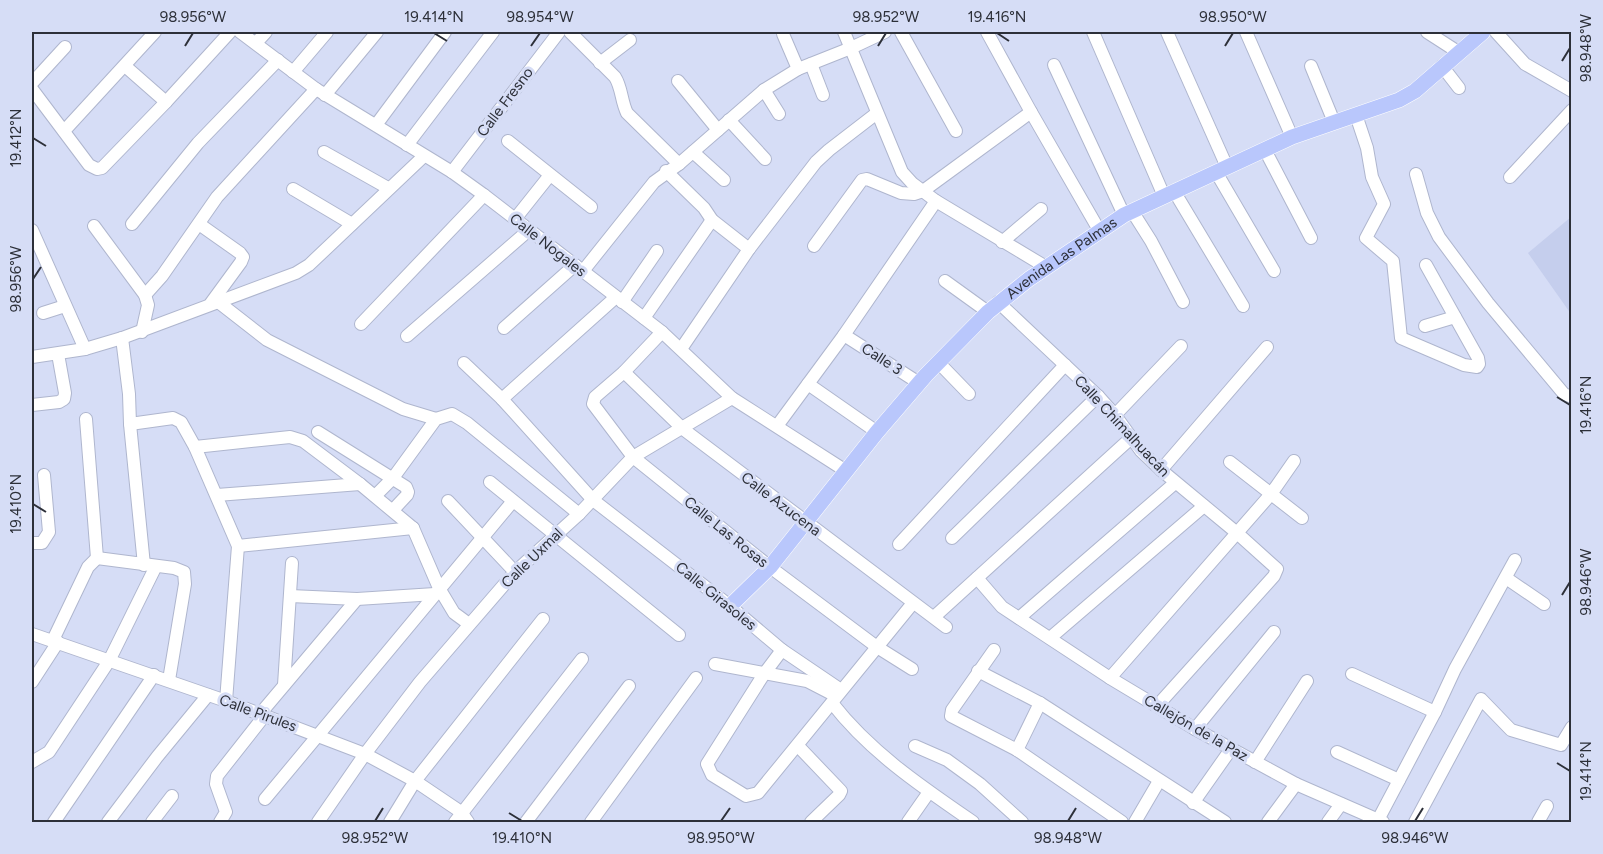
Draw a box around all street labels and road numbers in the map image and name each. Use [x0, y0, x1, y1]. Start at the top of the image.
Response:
street label: Calle Fresno [473, 63, 537, 140]
street label: Calle Nogales [506, 210, 590, 280]
street label: Avenida Las Palmas [1002, 213, 1120, 303]
street label: Calle 3 [858, 339, 906, 379]
street label: Calle Chimalhuacán [1070, 372, 1174, 480]
street label: Calle Azucena [738, 468, 824, 540]
street label: Calle Las Rosas [680, 493, 772, 571]
street label: Calle Uxmal [498, 524, 566, 592]
street label: Calle Girasoles [672, 558, 760, 634]
street label: Calle Pirules [217, 691, 299, 735]
street label: Callejón de la Paz [1141, 691, 1251, 765]

